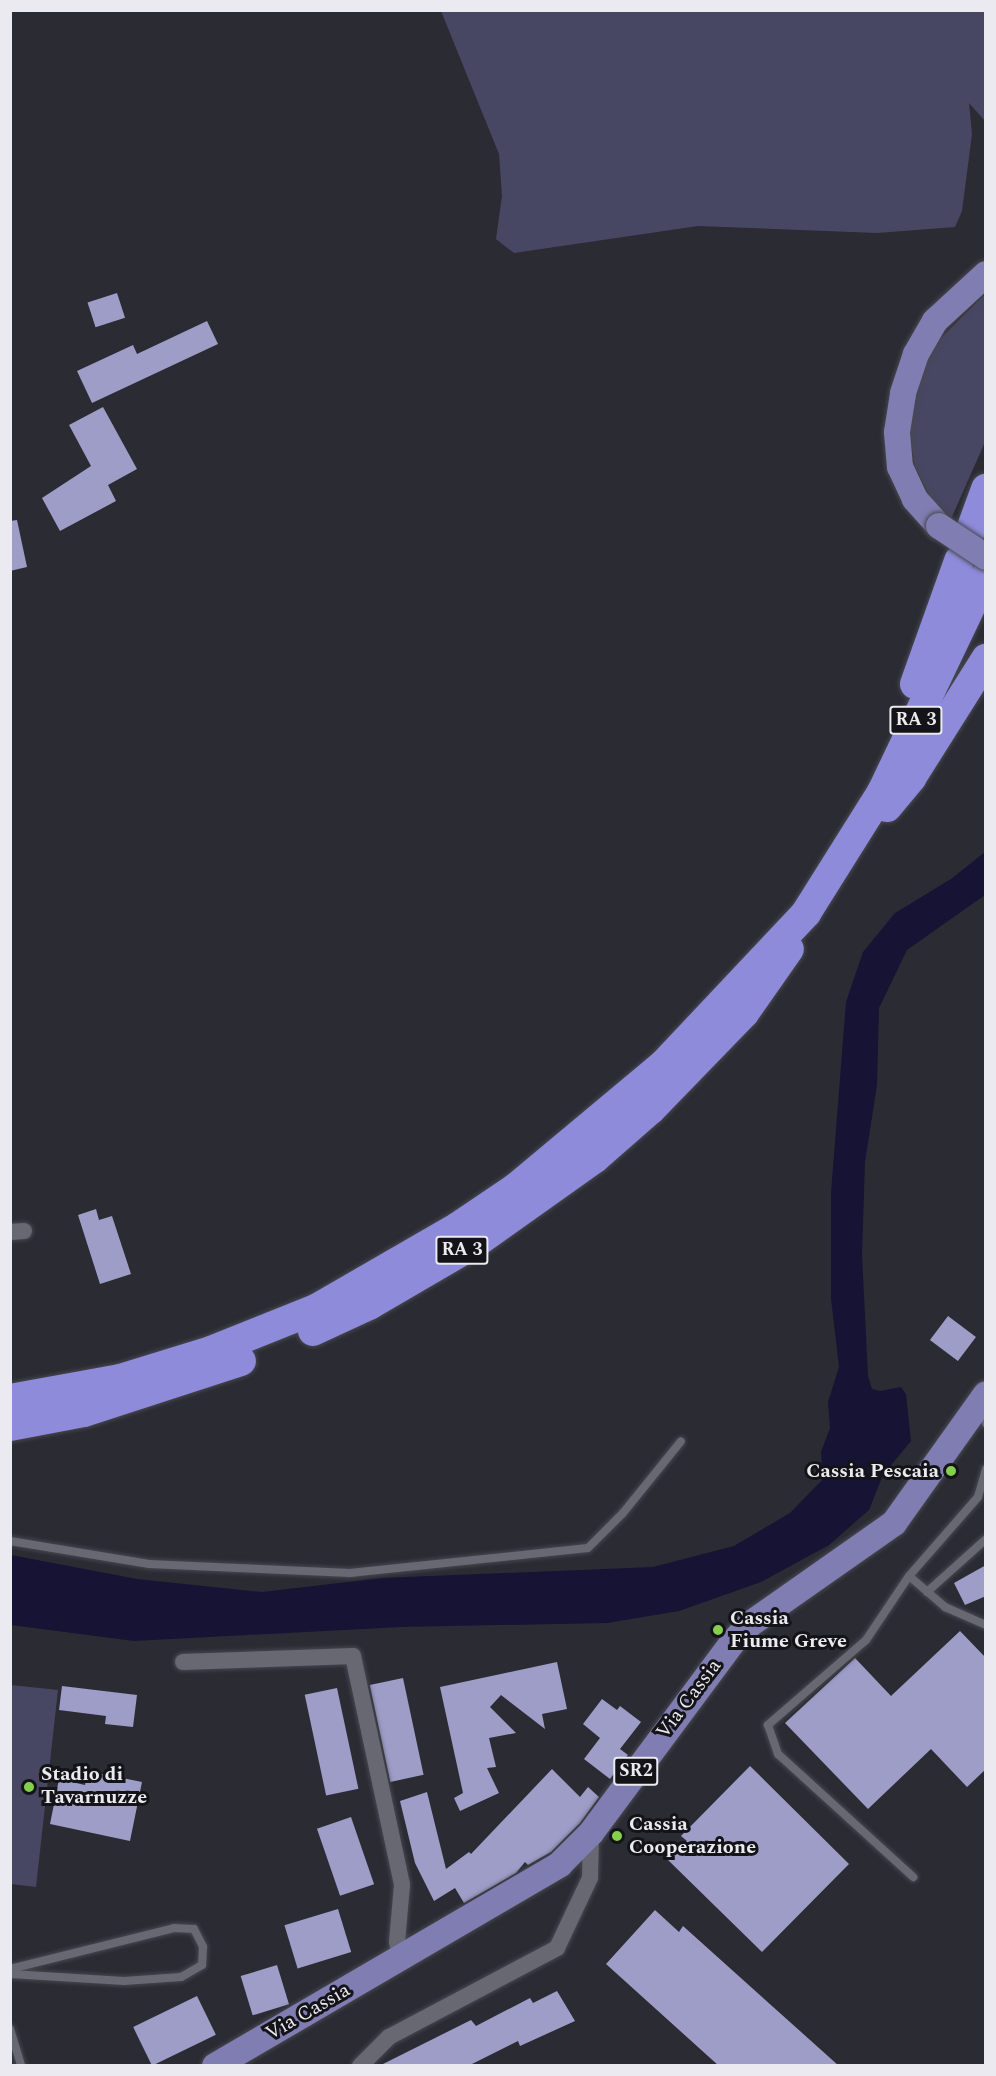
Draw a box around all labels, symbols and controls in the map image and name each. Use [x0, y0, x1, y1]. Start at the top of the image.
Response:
road number: RA 3 [889, 705, 943, 735]
road number: RA 3 [435, 1235, 489, 1265]
place label: Cassia Pescaia [806, 1459, 939, 1483]
marker: Cassia Pescaia [944, 1464, 958, 1478]
place label: Cassia Fiume Greve [730, 1606, 847, 1653]
marker: Cassia Fiume Greve [711, 1623, 725, 1637]
street label: Via Cassia [651, 1655, 727, 1743]
road number: SR2 [612, 1756, 660, 1786]
place label: Stadio di Tavarnuzze [41, 1763, 147, 1810]
marker: Stadio di Tavarnuzze [22, 1780, 36, 1794]
place label: Cassia Cooperazione [629, 1812, 756, 1859]
marker: Cassia Cooperazione [610, 1829, 624, 1843]
street label: Via Cassia [262, 1978, 354, 2046]

